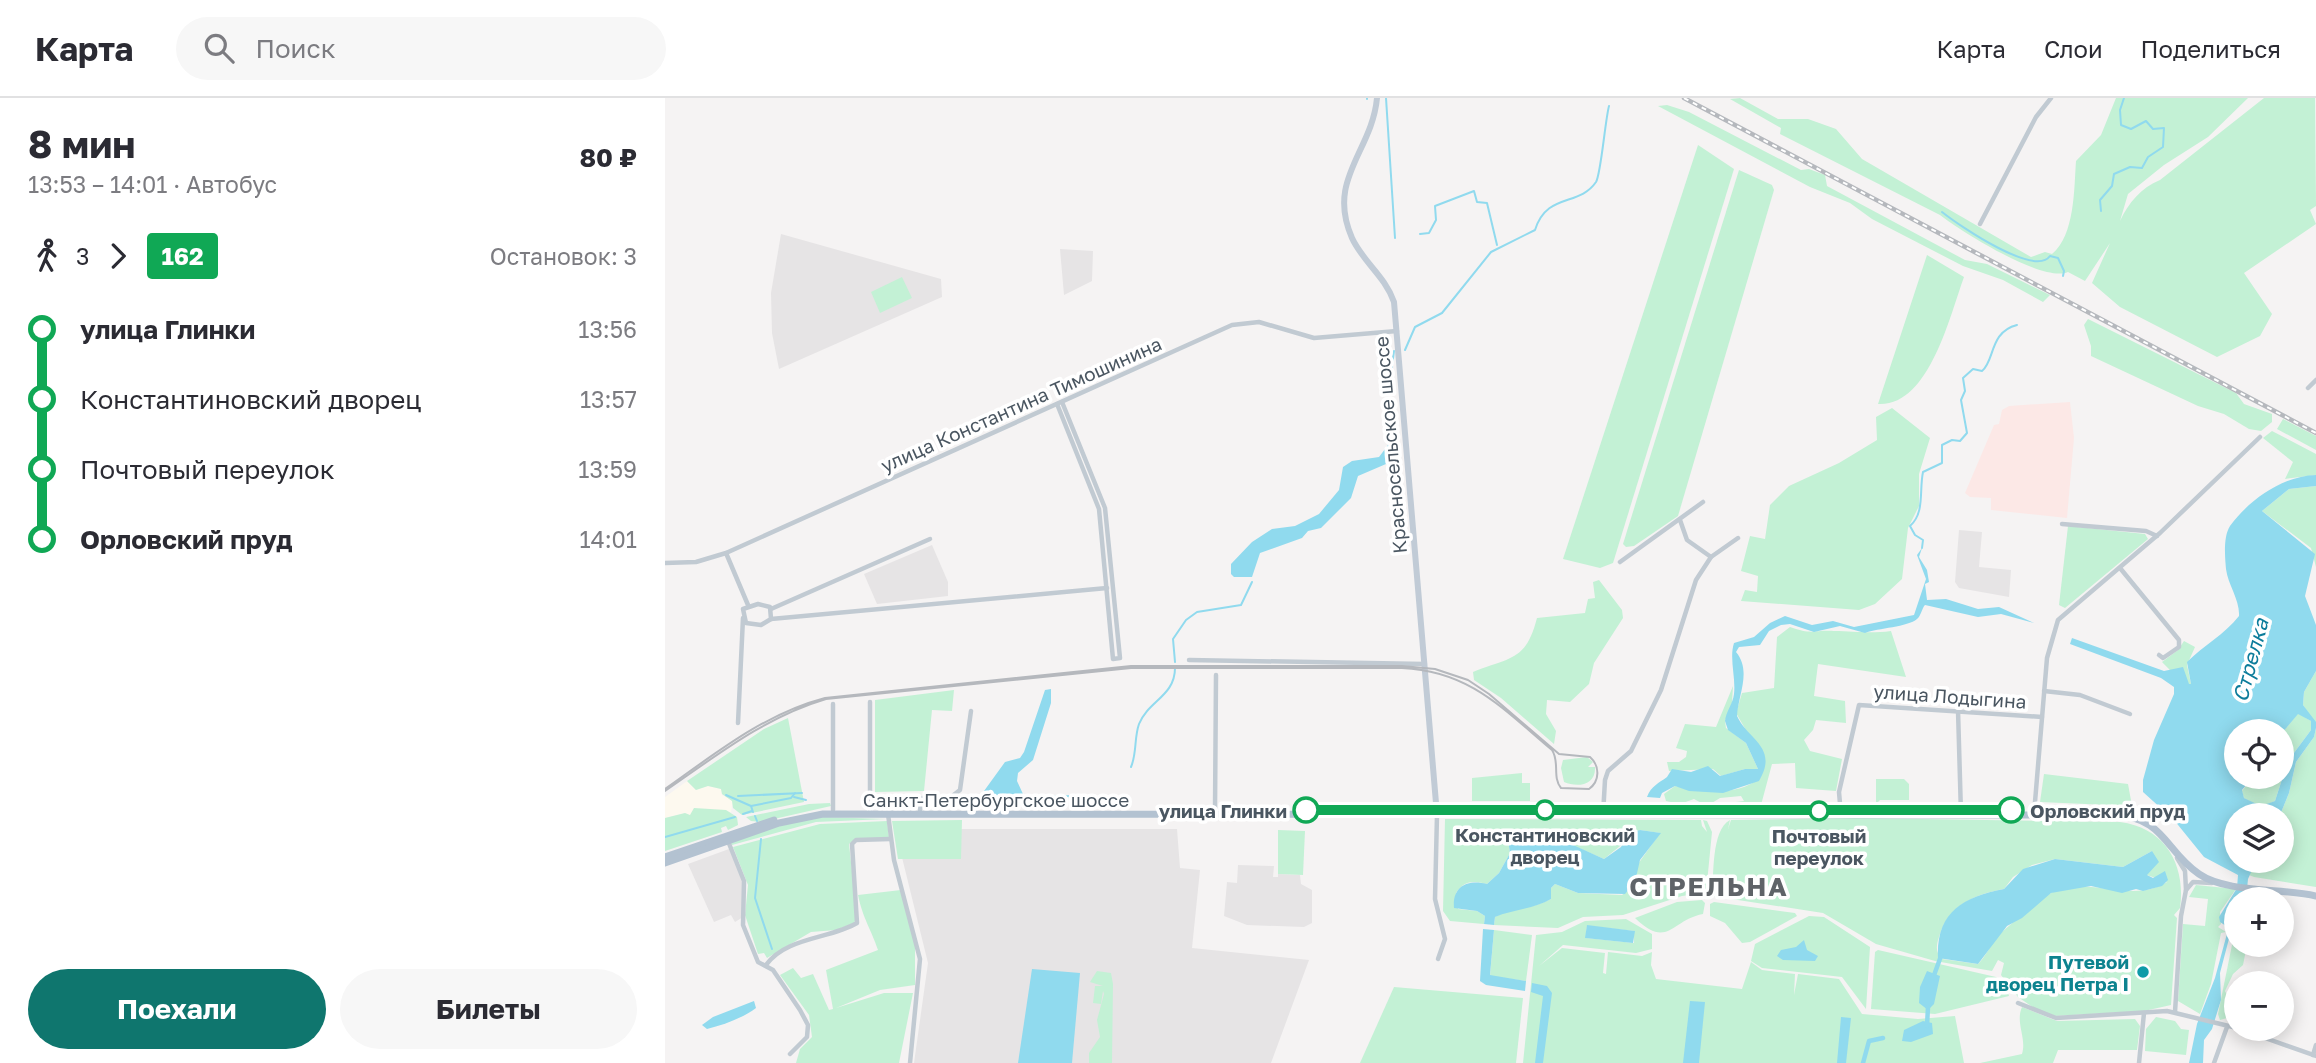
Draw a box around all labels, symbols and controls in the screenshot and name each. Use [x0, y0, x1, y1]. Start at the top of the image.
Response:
search box [176, 17, 666, 80]
text: Карта [35, 29, 134, 68]
icon: search [200, 29, 238, 67]
text: Поиск [256, 33, 336, 64]
text: Карта [1936, 34, 2006, 63]
text: Слои [2044, 34, 2103, 63]
text: Поделиться [2141, 34, 2281, 63]
text: 8 мин [28, 121, 136, 166]
text: 80 ₽ [579, 142, 637, 173]
text: 13:53 – 14:01 · Автобус [28, 170, 277, 198]
icon: walk [28, 237, 66, 275]
icon: forward [99, 237, 137, 275]
text: 162 [161, 241, 204, 270]
text: 3 [76, 242, 89, 270]
text: Остановок: 3 [490, 242, 637, 270]
text: улица Глинки [80, 314, 255, 345]
text: 13:56 [578, 315, 637, 343]
street label: улица Константина Тимошинина [877, 331, 1165, 477]
street label: Красносельское шоссе [1369, 335, 1411, 555]
text: Константиновский дворец [80, 384, 421, 415]
text: 13:57 [580, 385, 637, 413]
text: Почтовый переулок [80, 454, 335, 485]
text: 13:59 [578, 455, 637, 483]
text: Орловский пруд [80, 524, 292, 555]
text: 14:01 [580, 525, 637, 553]
water label: Стрелка [2226, 614, 2274, 705]
street label: улица Лодыгина [1873, 679, 2027, 713]
map controls [2224, 719, 2294, 1041]
button: locate [2224, 719, 2294, 789]
street label: Санкт-Петербургское шоссе [863, 788, 1129, 811]
marker: улица Глинки [1293, 797, 1319, 823]
marker: Орловский пруд [1998, 797, 2024, 823]
place label: улица Глинки [1159, 799, 1287, 822]
place label: Орловский пруд [2030, 799, 2185, 822]
marker: Константиновский дворец [1535, 800, 1555, 820]
marker: Почтовый переулок [1809, 801, 1829, 821]
button: layers [2224, 803, 2294, 873]
place label: Константиновский дворец [1455, 823, 1635, 868]
place label: Почтовый переулок [1772, 824, 1866, 869]
district label: СТРЕЛЬНА [1629, 871, 1789, 902]
button: + [2224, 887, 2294, 957]
place label: Путевой дворец Петра I [1986, 950, 2129, 995]
marker: Путевой дворец Петра I [2135, 964, 2151, 980]
button: Поехали [28, 969, 326, 1049]
button: Билеты [340, 969, 637, 1049]
button: − [2224, 971, 2294, 1041]

